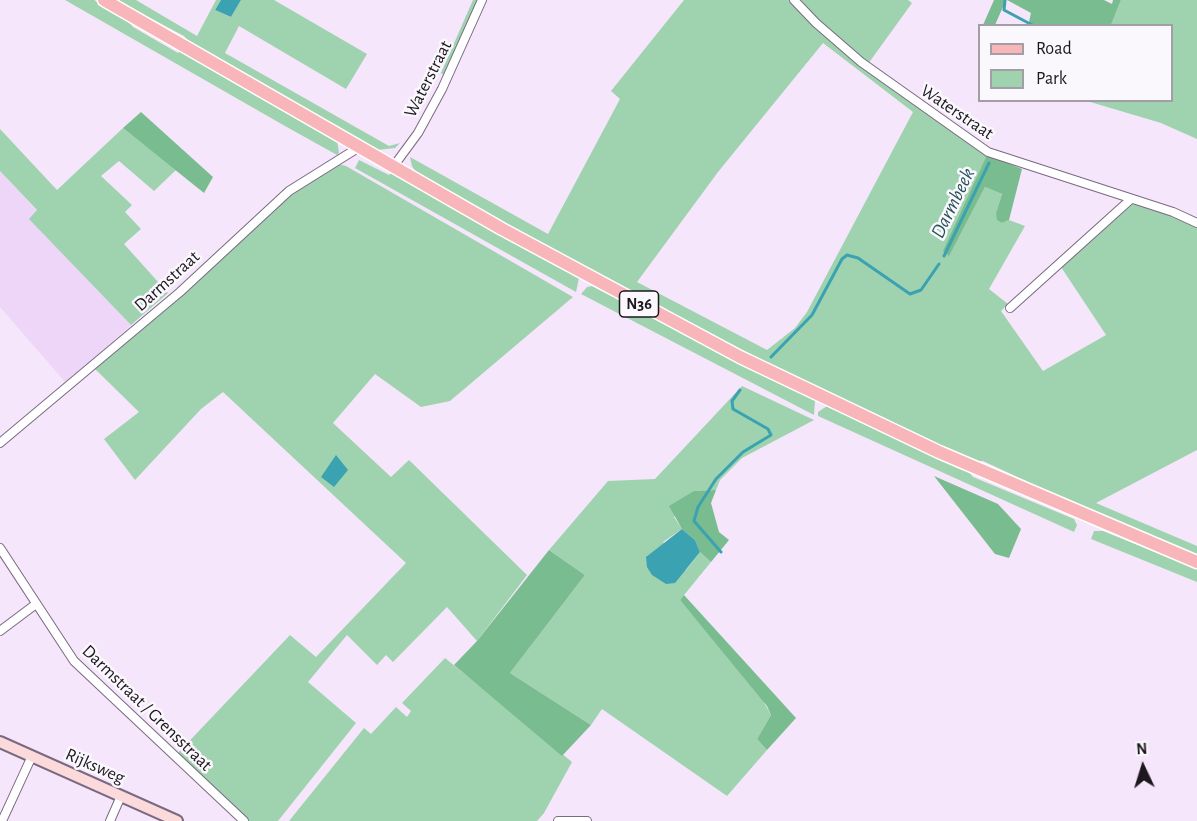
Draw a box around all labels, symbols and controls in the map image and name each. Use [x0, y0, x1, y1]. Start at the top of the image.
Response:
legend [978, 24, 1173, 102]
street label: Waterstraat [399, 37, 457, 121]
text: Road [1036, 40, 1072, 58]
text: Park [1036, 70, 1067, 88]
street label: Waterstraat [916, 80, 998, 144]
water label: Darmbeek [926, 164, 980, 242]
street label: Darmstraat [130, 246, 204, 316]
road number: N36 [620, 291, 658, 317]
street label: Darmstraat / Grensstraat [77, 640, 217, 776]
north arrow [1113, 737, 1173, 797]
text: N [1136, 741, 1148, 757]
street label: Rijksweg [62, 743, 128, 789]

